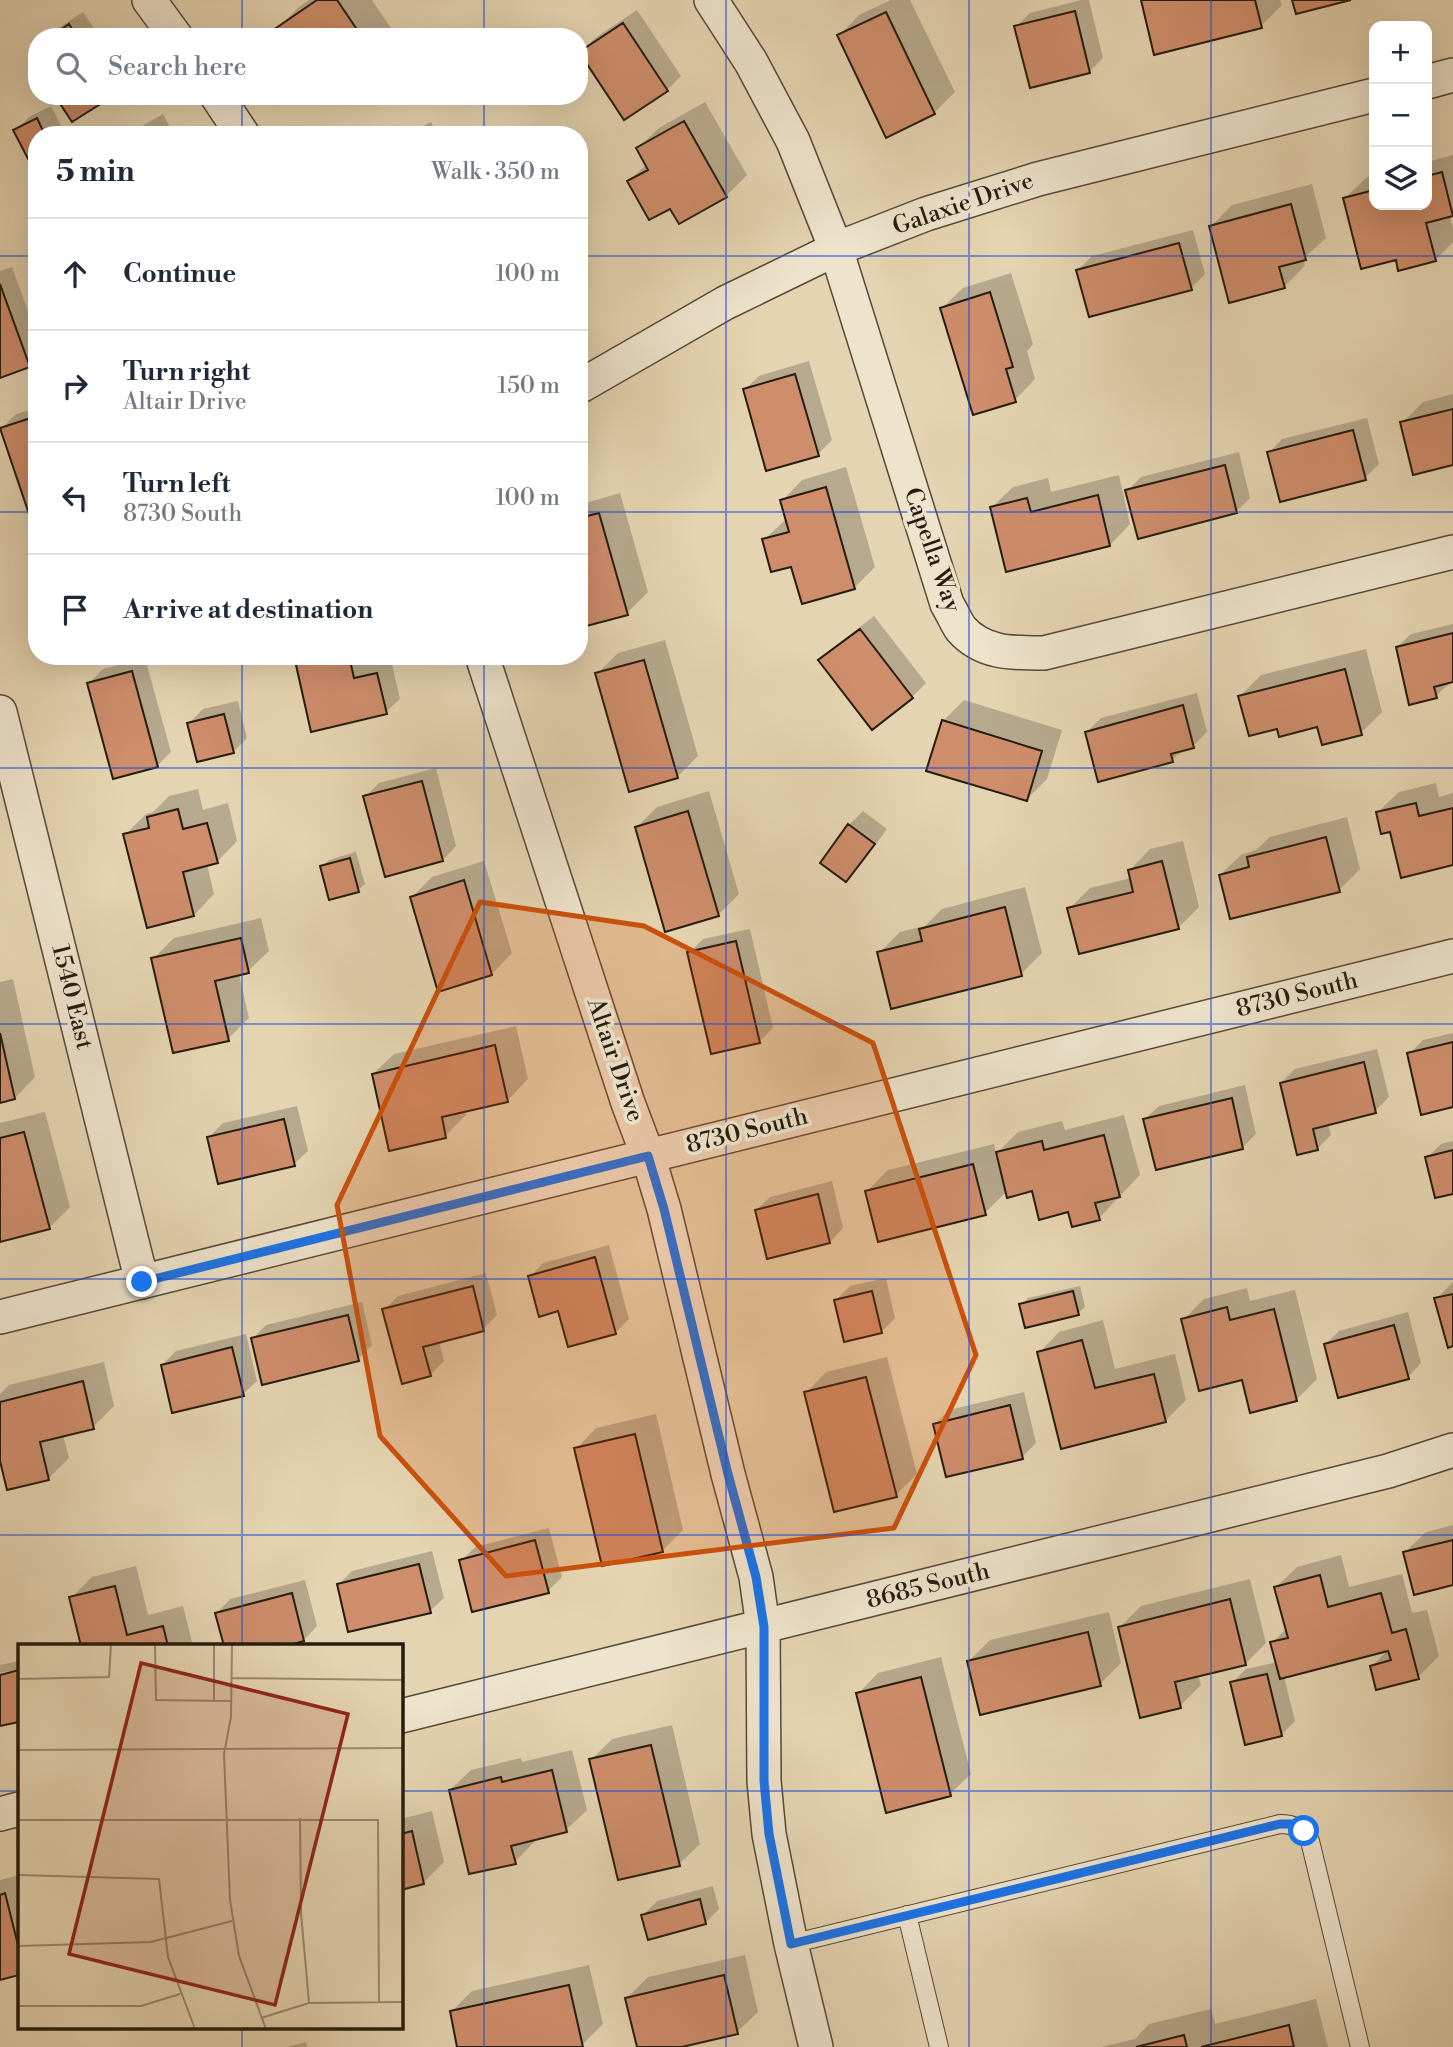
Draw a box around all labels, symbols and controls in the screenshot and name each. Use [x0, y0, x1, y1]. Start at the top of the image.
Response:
map controls [1369, 21, 1432, 210]
button: + [1369, 21, 1432, 84]
search box [28, 28, 588, 105]
icon: search [52, 48, 90, 86]
text: Search here [108, 51, 247, 83]
button: − [1369, 84, 1432, 147]
button: layers [1369, 147, 1432, 210]
text: 5 min [56, 153, 135, 191]
text: Walk · 350 m [431, 158, 560, 186]
street label: Galaxie Drive [888, 166, 1038, 242]
icon: ahead [56, 255, 94, 293]
text: Continue [123, 258, 236, 290]
text: 100 m [495, 260, 560, 288]
text: Turn right [123, 356, 251, 388]
icon: right [56, 367, 94, 405]
text: 150 m [497, 372, 560, 400]
text: Altair Drive [123, 388, 247, 416]
text: Turn left [123, 468, 231, 500]
icon: left [56, 479, 94, 517]
text: 100 m [495, 484, 560, 512]
street label: Capella Way [897, 484, 967, 617]
text: 8730 South [123, 500, 242, 528]
icon: arrive [56, 591, 94, 629]
text: Arrive at destination [123, 594, 373, 626]
street label: 1540 East [44, 941, 100, 1053]
street label: 8730 South [1233, 965, 1361, 1025]
street label: Altair Drive [580, 993, 650, 1126]
street label: 8730 South [683, 1101, 811, 1161]
route end [126, 1266, 157, 1297]
street label: 8685 South [863, 1556, 993, 1616]
inset map [18, 1644, 402, 2030]
route start [1288, 1815, 1319, 1846]

